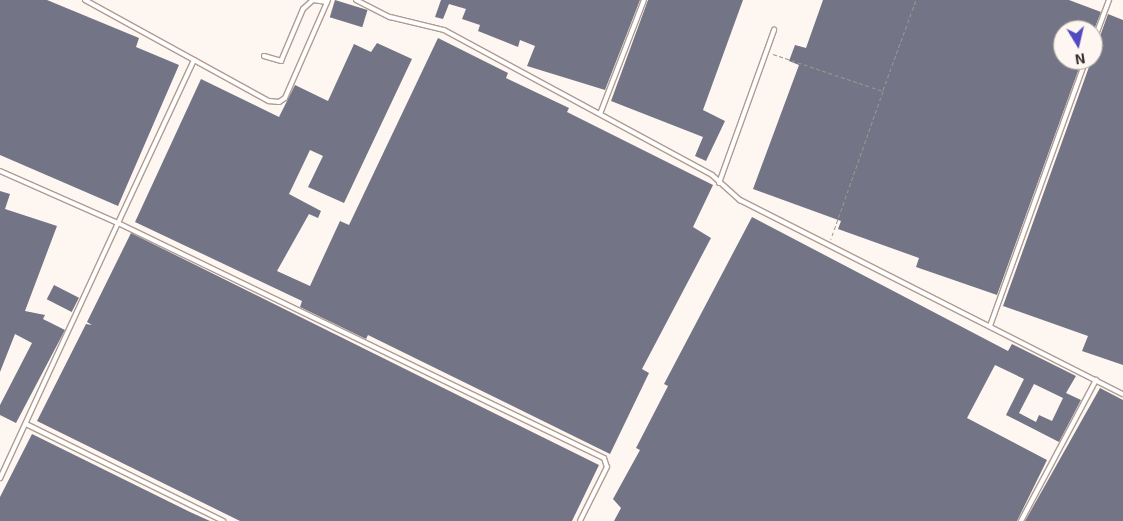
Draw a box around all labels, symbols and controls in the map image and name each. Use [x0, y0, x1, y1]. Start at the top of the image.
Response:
north arrow [1053, 20, 1103, 70]
text: N [1074, 50, 1087, 69]

